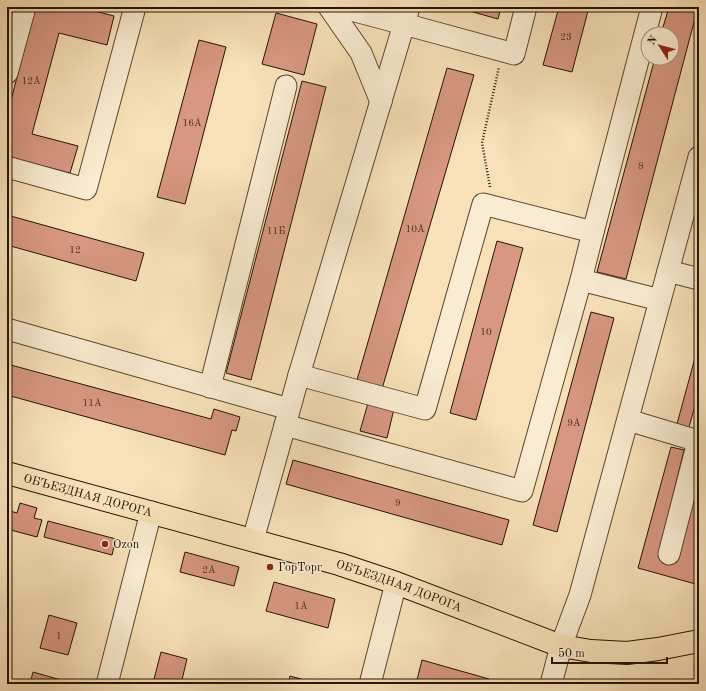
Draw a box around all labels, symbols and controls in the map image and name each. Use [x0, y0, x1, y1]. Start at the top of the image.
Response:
north arrow [640, 26, 680, 66]
house number: 23 [560, 32, 572, 42]
text: N [646, 34, 660, 48]
house number: 12А [21, 76, 41, 86]
house number: 16А [182, 118, 202, 128]
house number: 8 [638, 161, 644, 171]
house number: 10А [405, 224, 425, 234]
house number: 11Б [267, 226, 285, 236]
house number: 12 [69, 245, 81, 255]
house number: 10 [480, 327, 492, 337]
house number: 11А [82, 398, 102, 408]
house number: 9А [567, 418, 581, 428]
street label: ОБЪЕЗДНАЯ ДОРОГА [22, 473, 153, 520]
house number: 9 [395, 498, 401, 508]
marker: Ozon [100, 539, 110, 549]
place label: Ozon [113, 539, 140, 551]
street label: ОБЪЕЗДНАЯ ДОРОГА [334, 558, 463, 615]
marker: ГорТорг [265, 562, 275, 572]
place label: ГорТорг [278, 562, 322, 574]
house number: 2А [202, 565, 216, 575]
house number: 1А [294, 601, 308, 611]
house number: 1 [56, 631, 62, 641]
scale bar [552, 639, 667, 665]
text: 50 m [558, 647, 585, 660]

